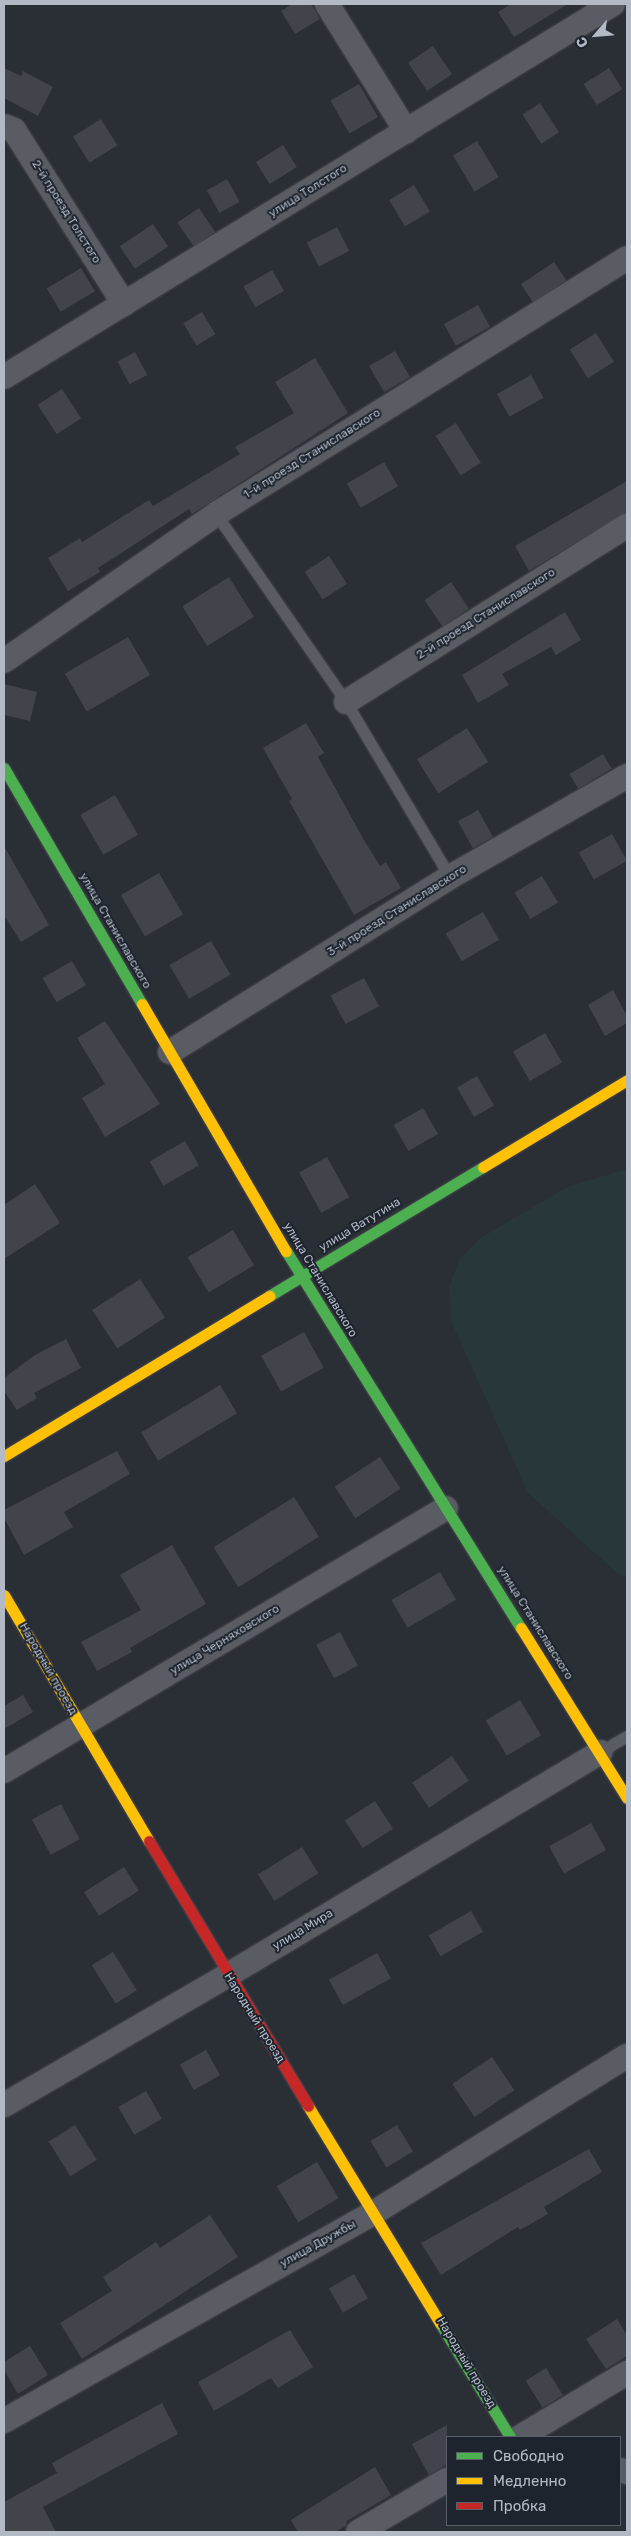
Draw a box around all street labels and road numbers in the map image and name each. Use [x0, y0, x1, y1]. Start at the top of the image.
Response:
street label: 2-й проезд Толстого [28, 158, 104, 266]
street label: улица Толстого [266, 161, 350, 221]
street label: 1-й проезд Станиславского [241, 406, 383, 502]
street label: 2-й проезд Станиславского [414, 565, 558, 663]
street label: 3-й проезд Станиславского [325, 862, 469, 960]
street label: улица Станиславского [76, 871, 154, 991]
street label: улица Ватутина [317, 1195, 403, 1255]
street label: улица Станиславского [280, 1220, 360, 1340]
street label: улица Станиславского [494, 1563, 576, 1683]
street label: улица Черняховского [168, 1602, 282, 1678]
street label: Народный проезд [16, 1621, 80, 1717]
street label: улица Мира [270, 1906, 336, 1954]
street label: Народный проезд [220, 1970, 288, 2066]
street label: улица Дружбы [278, 2217, 358, 2271]
street label: Народный проезд [433, 2315, 499, 2411]

